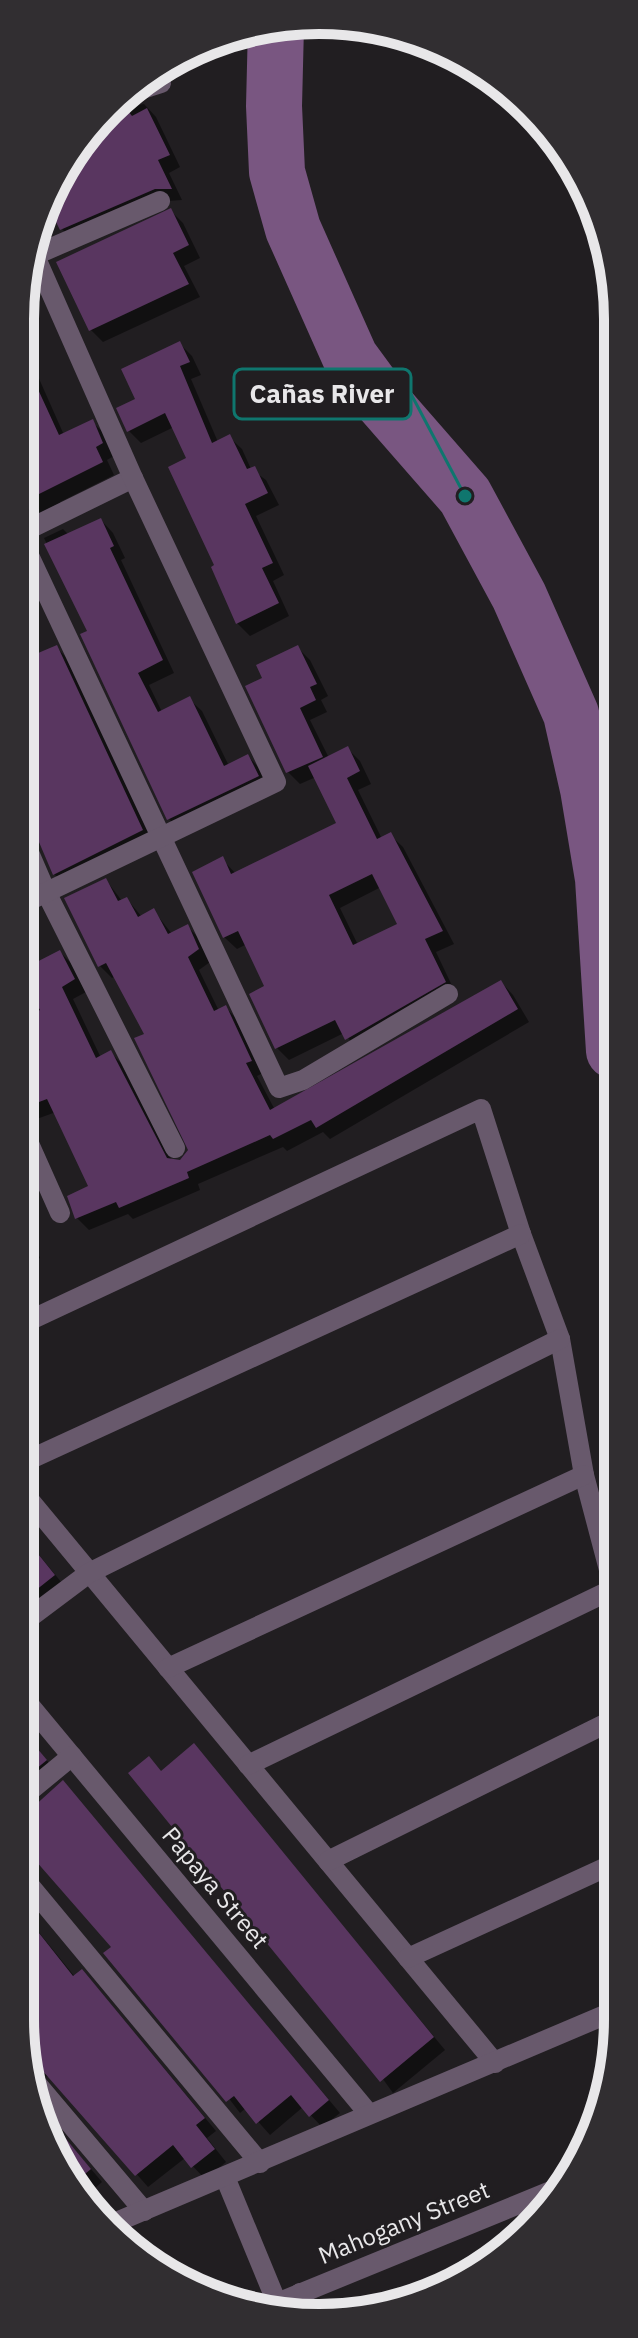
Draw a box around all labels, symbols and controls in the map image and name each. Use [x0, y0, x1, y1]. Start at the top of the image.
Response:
callout: Cañas River [234, 369, 411, 419]
text: Cañas River [249, 376, 395, 410]
street label: Papaya Street [155, 1820, 276, 1955]
street label: Mahogany Street [313, 2173, 494, 2271]

